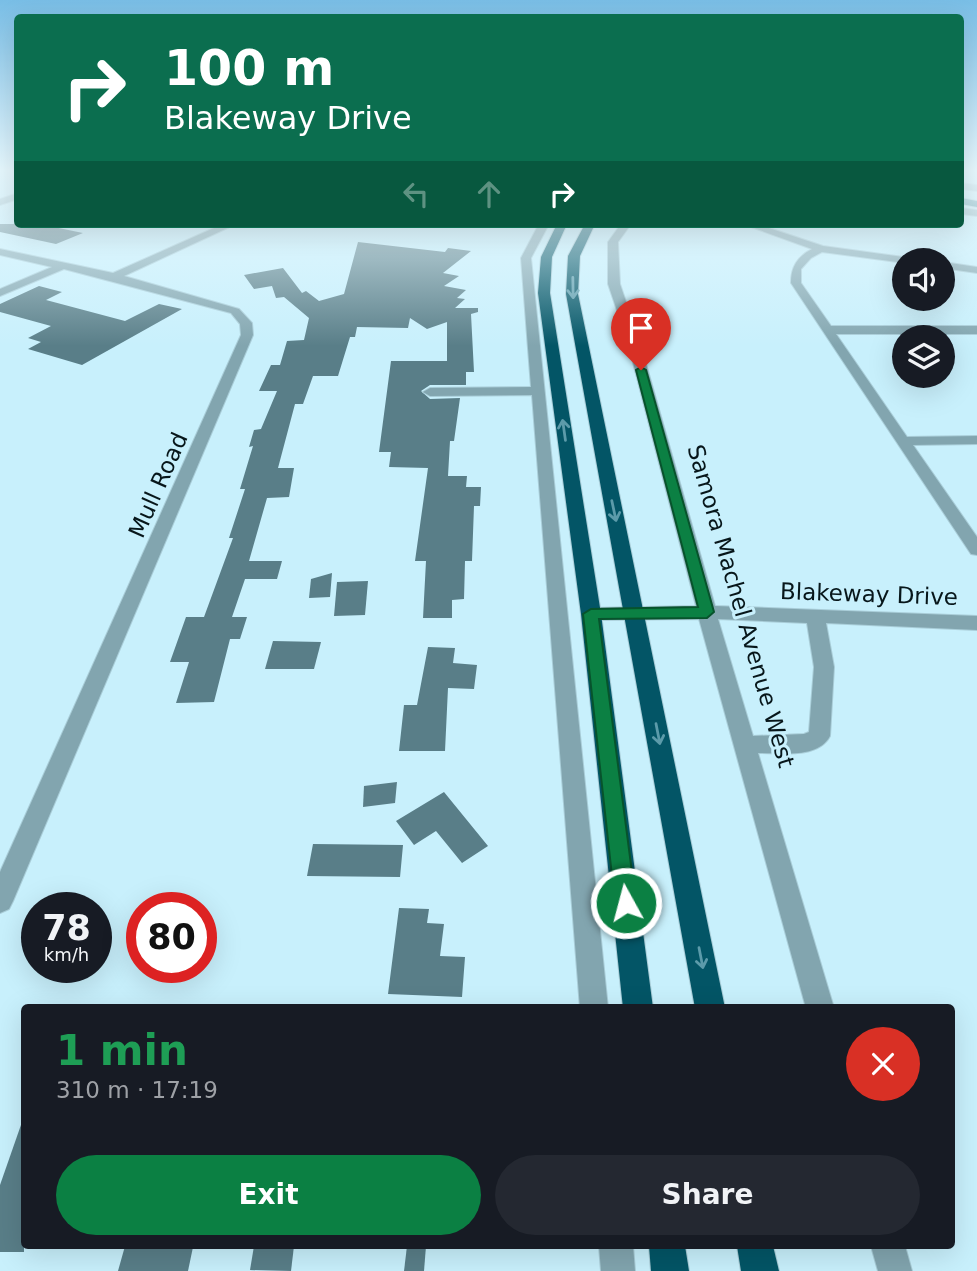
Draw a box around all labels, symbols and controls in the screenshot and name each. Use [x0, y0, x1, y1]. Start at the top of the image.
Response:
text: 100 m [164, 40, 334, 97]
icon: right [49, 42, 140, 133]
text: Blakeway Drive [164, 99, 412, 137]
icon: left [397, 175, 435, 213]
icon: ahead [470, 175, 508, 213]
icon: right [543, 175, 581, 213]
map controls [892, 248, 955, 388]
button: sound [892, 248, 955, 311]
one-way arrow [566, 276, 580, 299]
pin [611, 298, 671, 370]
icon: arrive [622, 309, 660, 347]
button: layers [892, 325, 955, 388]
one-way arrow [557, 419, 570, 442]
street label: Mull Road [123, 428, 193, 542]
street label: Samora Machel Avenue West [682, 442, 800, 770]
one-way arrow [608, 499, 622, 522]
street label: Blakeway Drive [780, 578, 958, 610]
one-way arrow [652, 722, 666, 745]
position arrow [589, 866, 663, 940]
speed limit sign: 80 [126, 892, 217, 983]
text: 78 [42, 908, 91, 948]
text: km/h [44, 944, 89, 965]
one-way arrow [694, 946, 708, 969]
text: 1 min [56, 1026, 188, 1075]
button: close [846, 1027, 920, 1101]
text: 310 m · 17:19 [56, 1077, 218, 1103]
button: Exit [56, 1155, 481, 1235]
button: Share [495, 1155, 920, 1235]

